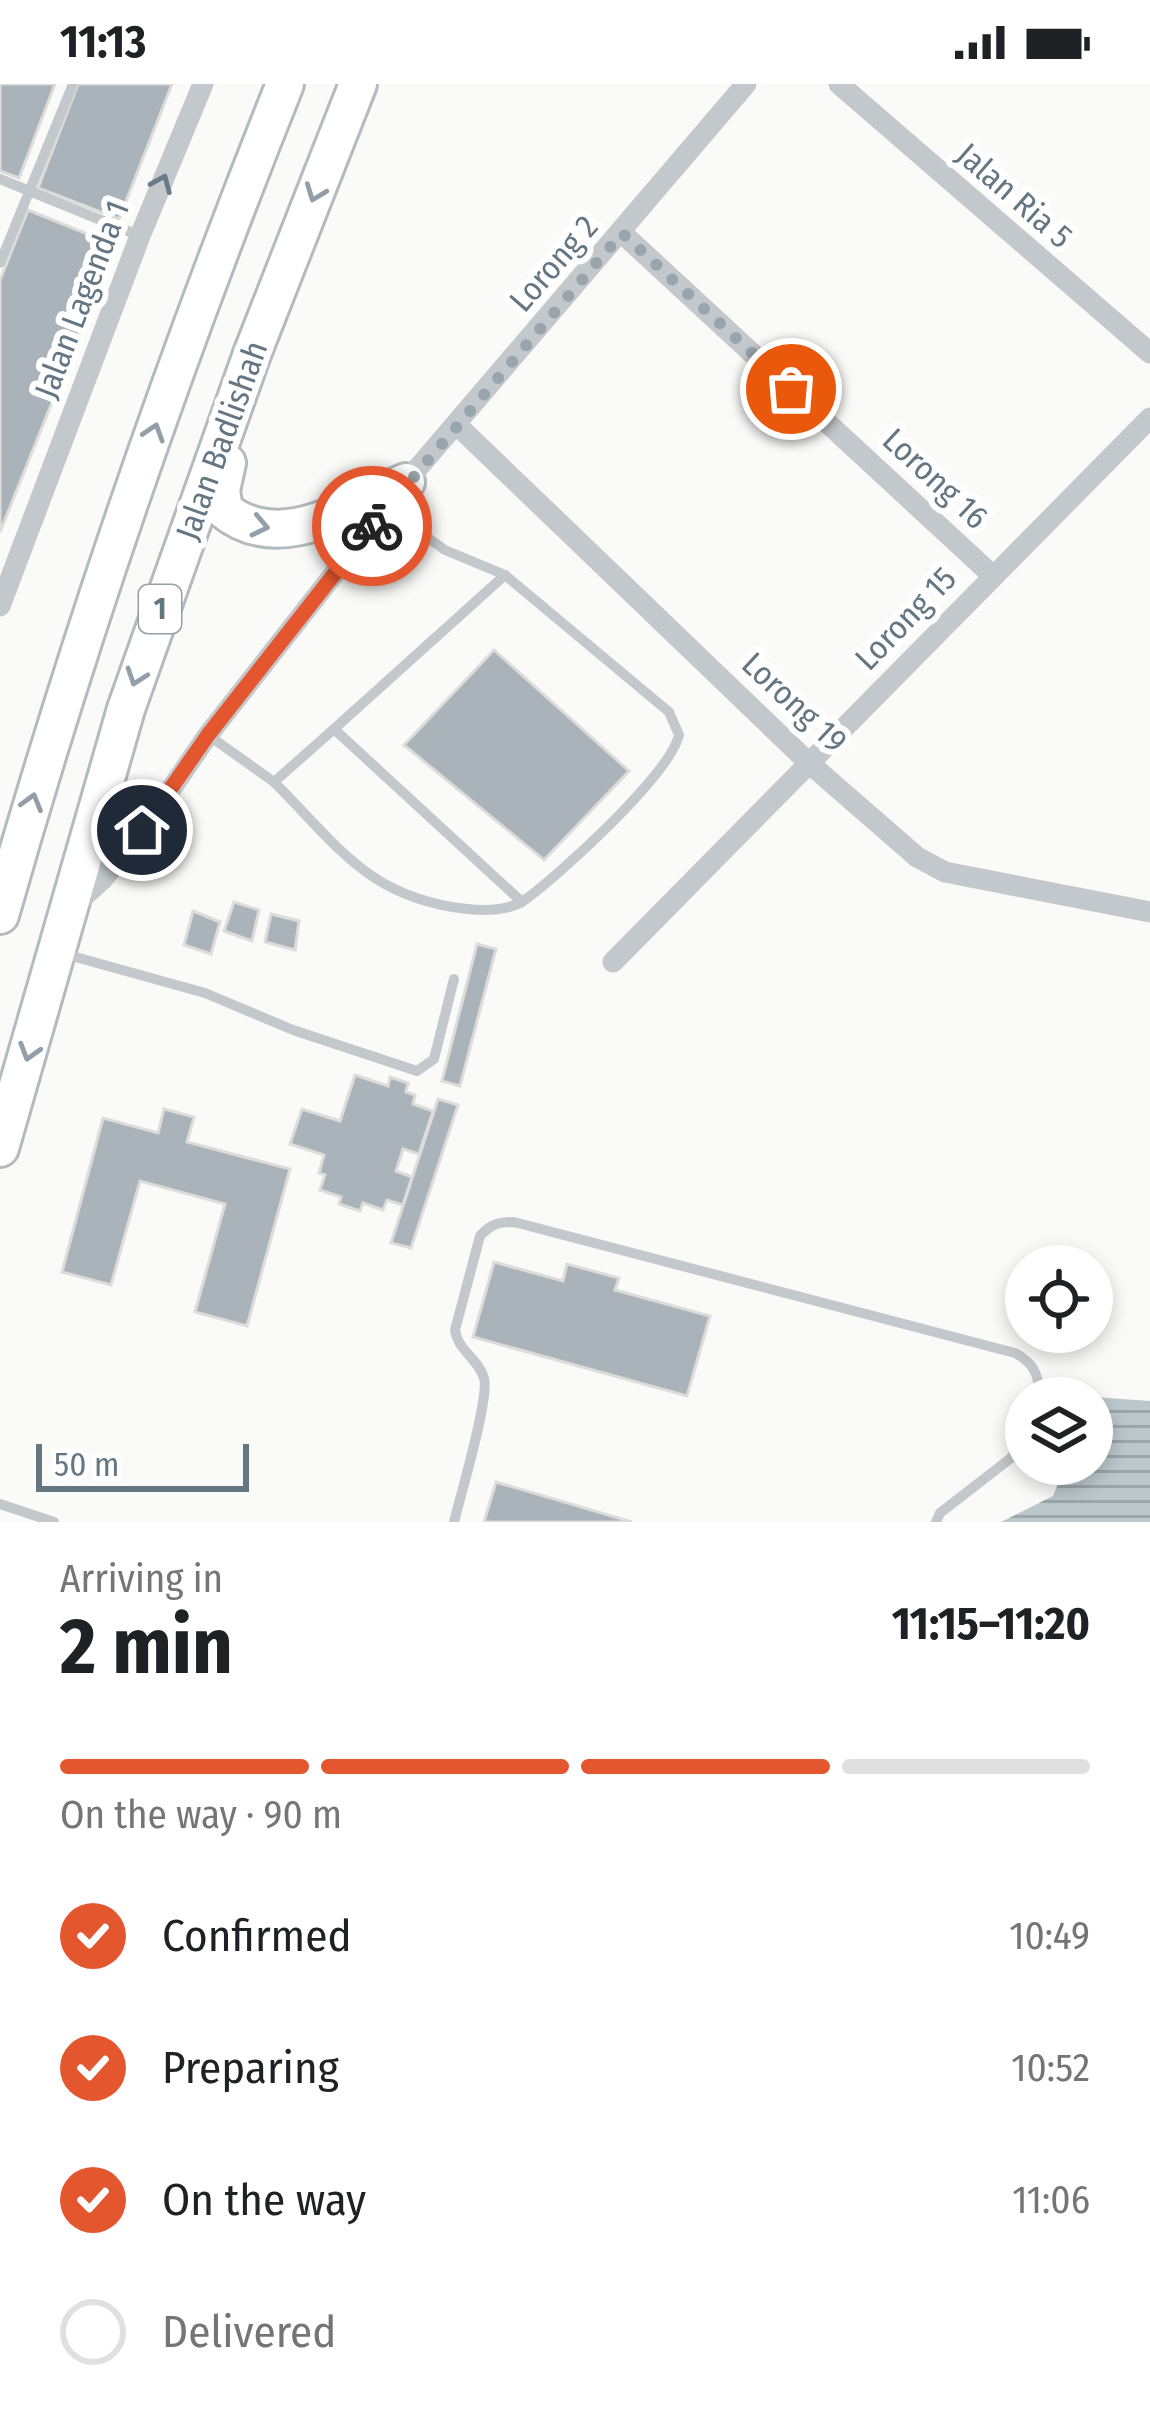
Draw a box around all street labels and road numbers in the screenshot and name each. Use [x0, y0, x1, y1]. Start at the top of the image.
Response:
street label: Jalan Ria 5 [948, 135, 1080, 257]
street label: Jalan Lagenda 1 [26, 195, 138, 404]
street label: Lorong 2 [501, 207, 606, 320]
street label: Jalan Badlishah [167, 335, 276, 545]
street label: Lorong 16 [874, 420, 996, 537]
street label: Lorong 15 [847, 559, 965, 679]
road number: 1 [139, 585, 181, 633]
street label: Lorong 19 [734, 644, 855, 761]

